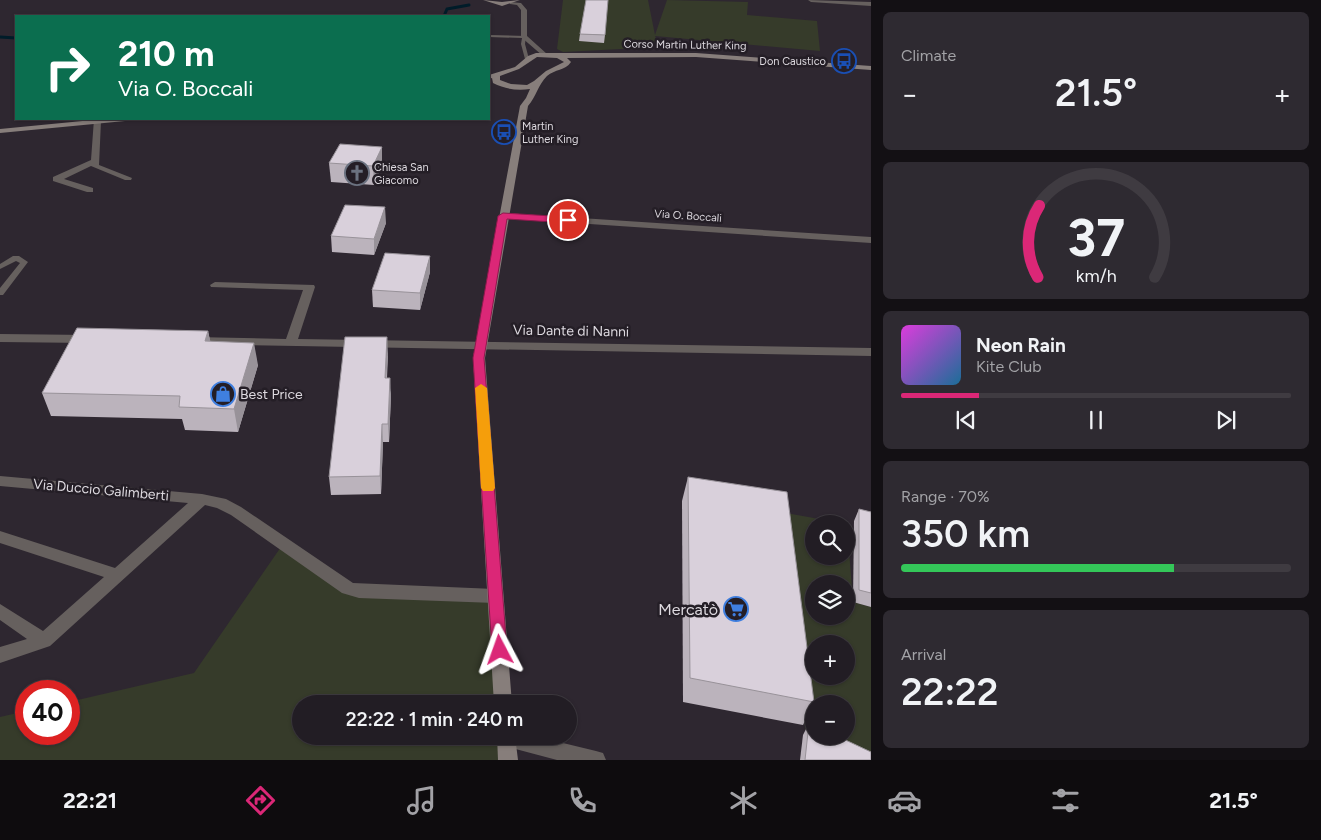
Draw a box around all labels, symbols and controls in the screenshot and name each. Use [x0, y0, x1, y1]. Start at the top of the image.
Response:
text: 210 m [118, 33, 215, 75]
icon: right [35, 35, 100, 100]
street label: Corso Martin Luther King [623, 37, 747, 53]
text: Climate [901, 46, 956, 65]
bus stop icon: Don Caustico [831, 48, 857, 74]
place label: Don Caustico [759, 55, 826, 68]
text: 21.5° [1055, 70, 1137, 116]
text: Via O. Boccali [118, 75, 253, 102]
text: − [901, 77, 918, 111]
text: + [1274, 77, 1291, 111]
bus stop icon: Martin Luther King [491, 119, 517, 145]
place label: Martin Luther King [522, 120, 578, 146]
church icon: Chiesa San Giacomo [344, 160, 370, 186]
place label: Chiesa San Giacomo [374, 161, 429, 187]
pin [547, 199, 589, 241]
icon: arrive [554, 206, 582, 234]
street label: Via O. Boccali [654, 207, 722, 225]
text: 37 [1067, 207, 1125, 269]
text: km/h [1076, 265, 1116, 286]
street label: Via Dante di Nanni [513, 321, 629, 341]
text: Neon Rain [976, 334, 1066, 357]
text: Kite Club [976, 357, 1042, 376]
shop icon: Best Price [210, 381, 236, 407]
place label: Best Price [240, 386, 303, 403]
icon: previous [952, 406, 980, 434]
icon: pause [1082, 406, 1110, 434]
icon: next [1212, 406, 1240, 434]
street label: Via Duccio Galimberti [32, 476, 170, 504]
text: Range · 70% [901, 487, 990, 506]
text: 350 km [901, 511, 1030, 557]
map controls [805, 515, 855, 745]
button: search [805, 515, 855, 565]
button: layers [805, 575, 855, 625]
supermarket icon: Mercatò [723, 596, 749, 622]
place label: Mercatò [658, 600, 718, 619]
position arrow [473, 623, 525, 675]
button: + [805, 635, 855, 685]
text: Arrival [901, 645, 946, 664]
text: 22:22 [901, 669, 999, 715]
speed limit sign: 40 [15, 680, 80, 745]
button: − [805, 695, 855, 745]
text: 22:22 · 1 min · 240 m [346, 708, 523, 731]
icon: directions [243, 783, 278, 818]
icon: music [404, 783, 439, 818]
icon: phone [565, 783, 600, 818]
icon: climate [726, 783, 761, 818]
icon: car [887, 783, 922, 818]
icon: filters [1048, 783, 1083, 818]
text: 22:21 [63, 787, 117, 814]
text: 21.5° [1209, 787, 1258, 814]

